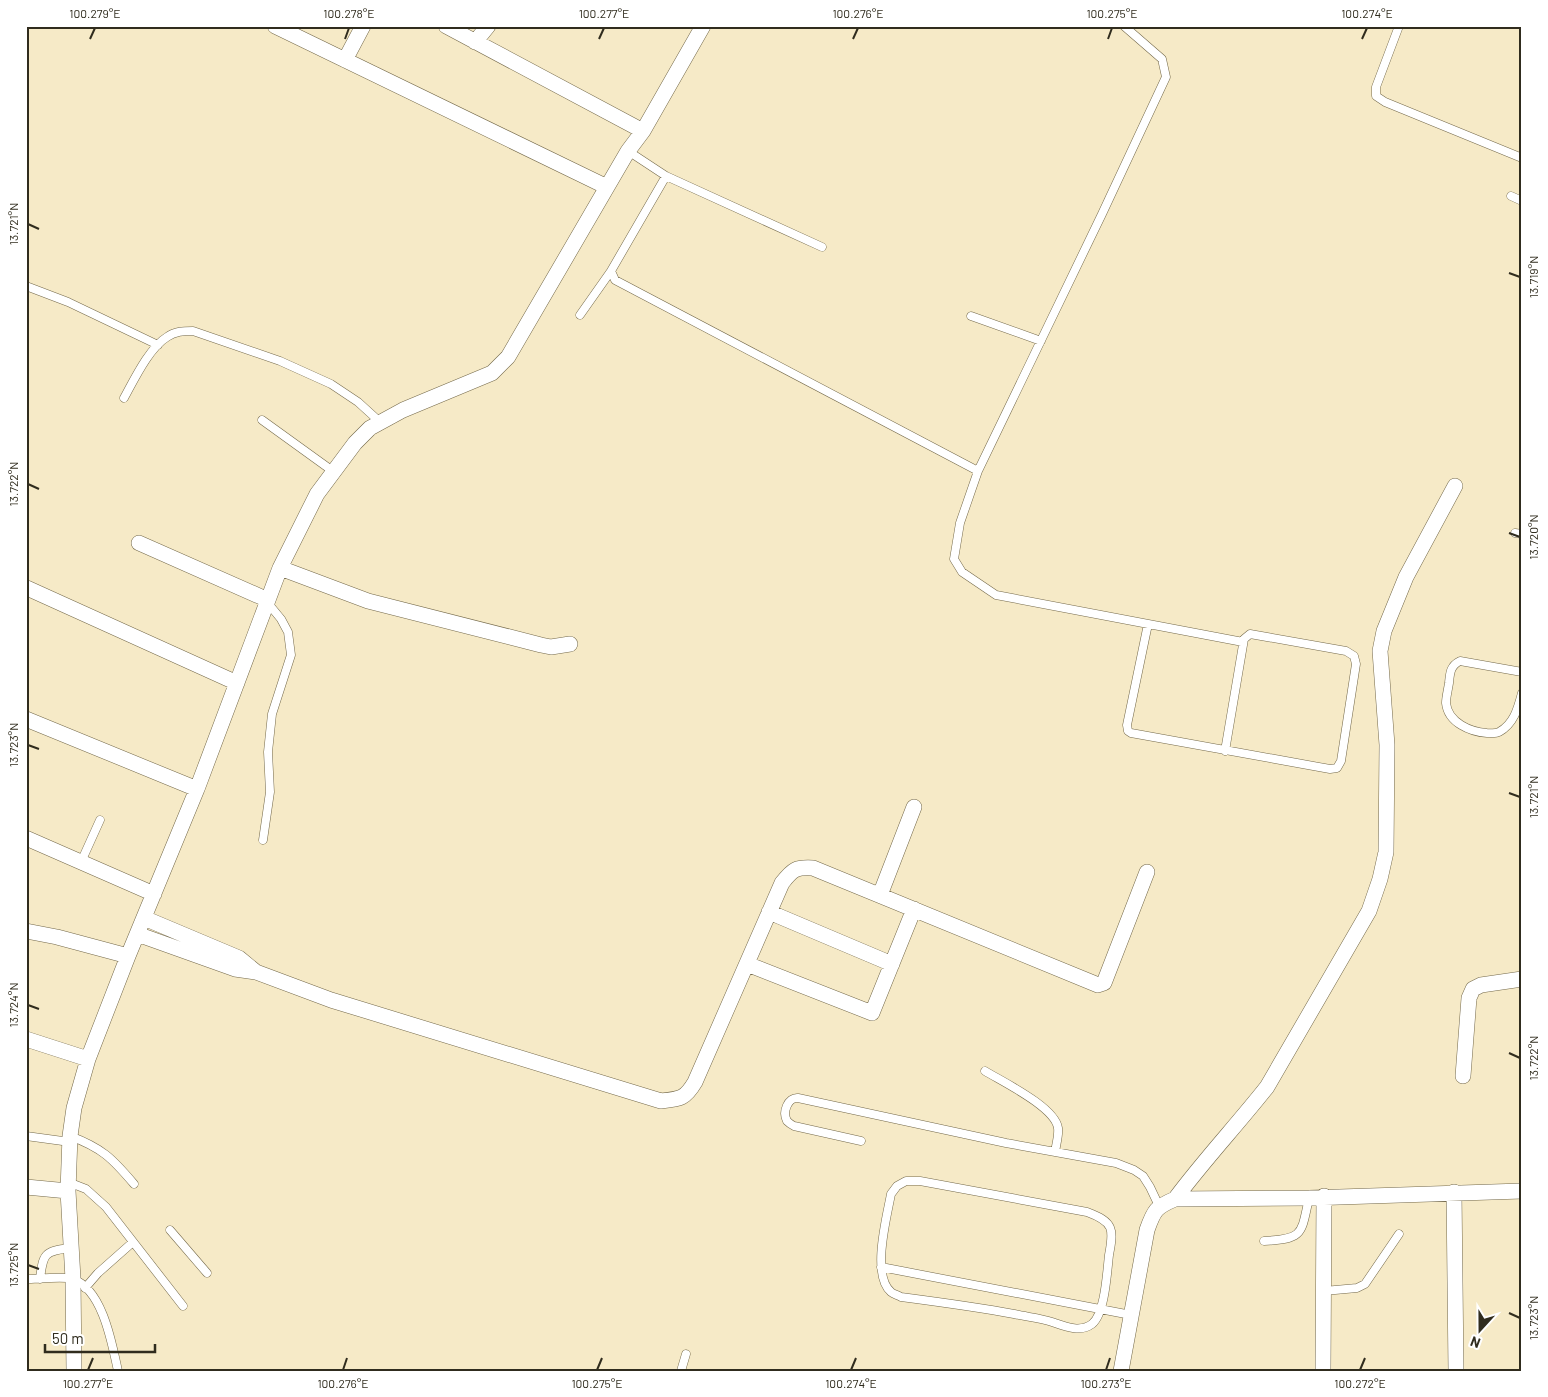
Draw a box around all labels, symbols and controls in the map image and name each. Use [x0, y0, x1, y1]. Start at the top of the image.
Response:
text: 100.279°E [69, 6, 121, 20]
text: 100.278°E [323, 6, 375, 20]
text: 100.277°E [579, 6, 629, 20]
text: 100.276°E [832, 6, 884, 20]
text: 100.275°E [1086, 6, 1138, 20]
text: 100.274°E [1341, 6, 1393, 20]
text: 13.721°N [6, 203, 20, 245]
text: 13.719°N [1526, 256, 1540, 298]
text: 13.722°N [6, 462, 20, 506]
text: 13.720°N [1526, 514, 1540, 560]
text: 13.723°N [6, 723, 20, 767]
text: 13.721°N [1526, 776, 1540, 818]
text: 13.724°N [6, 982, 20, 1028]
text: 13.722°N [1526, 1036, 1540, 1080]
text: 13.725°N [6, 1243, 20, 1287]
text: 13.723°N [1526, 1296, 1540, 1340]
north arrow [1456, 1304, 1506, 1354]
scale bar [45, 1322, 155, 1354]
text: 50 m [52, 1329, 84, 1347]
text: N [1468, 1333, 1483, 1352]
text: 100.277°E [63, 1376, 113, 1390]
text: 100.276°E [317, 1376, 369, 1390]
text: 100.275°E [571, 1376, 623, 1390]
text: 100.274°E [825, 1376, 877, 1390]
text: 100.273°E [1080, 1376, 1132, 1390]
text: 100.272°E [1334, 1376, 1386, 1390]

